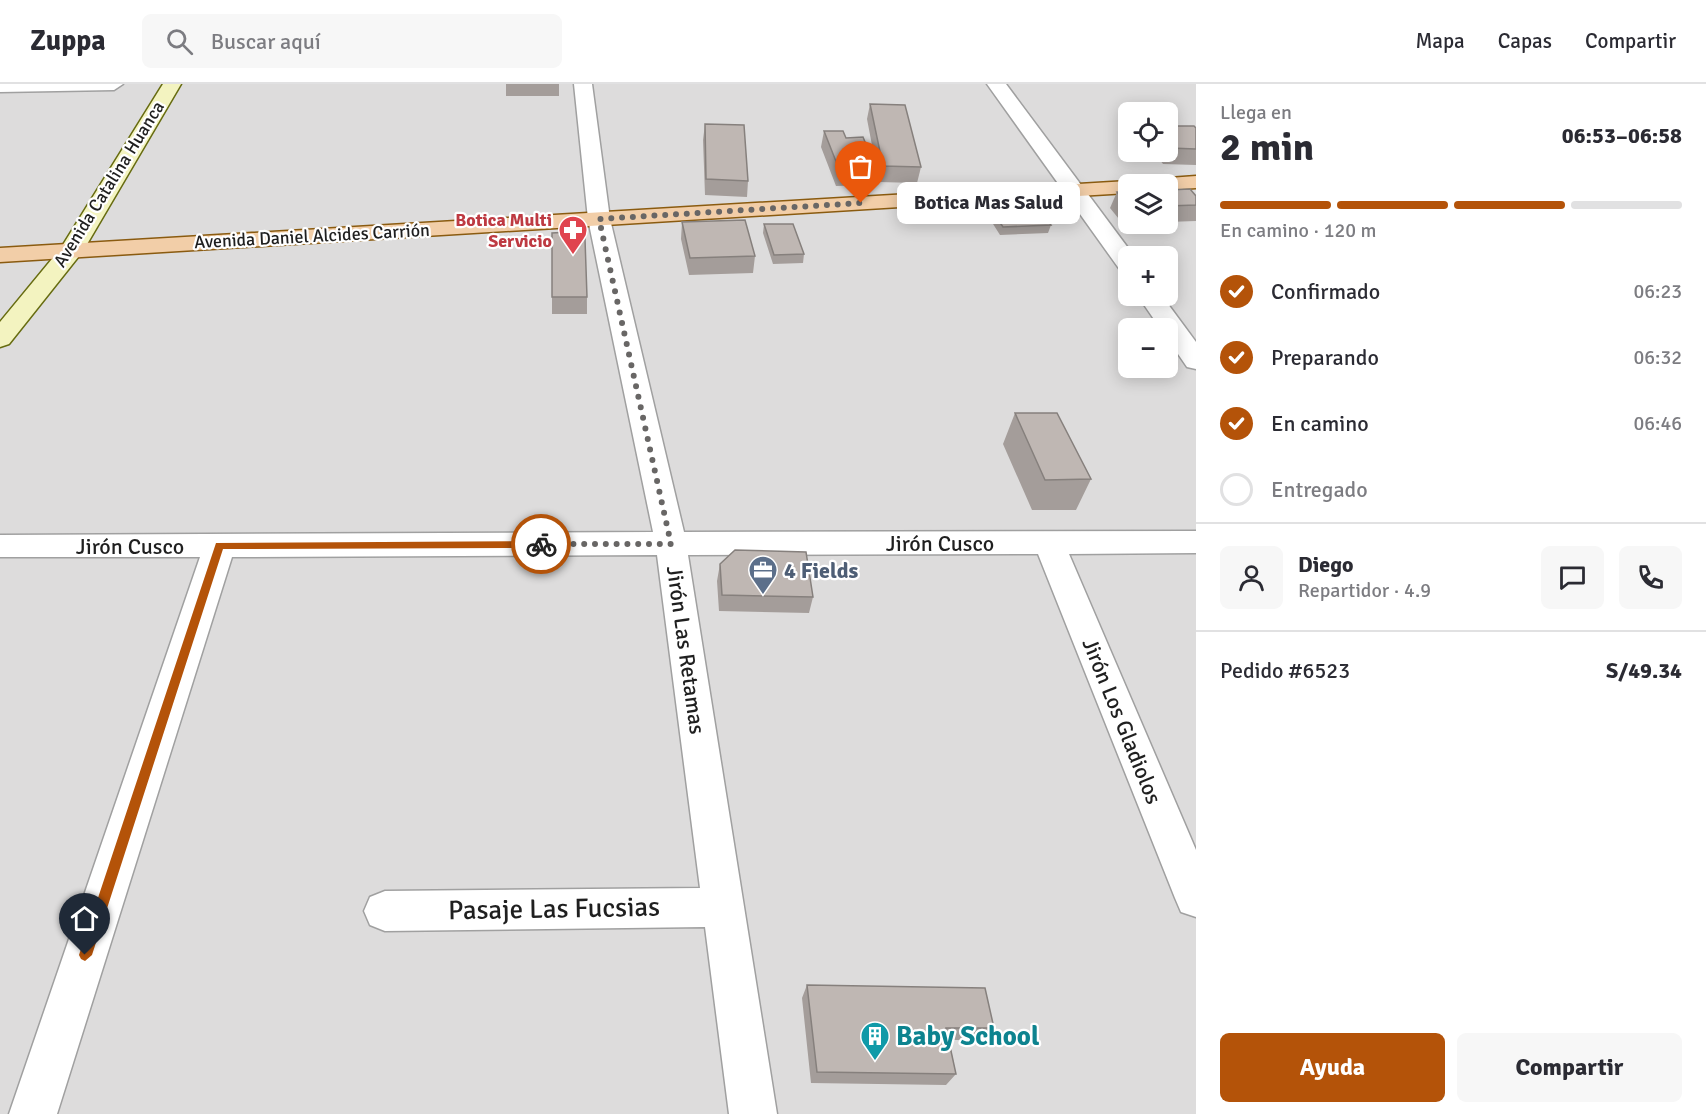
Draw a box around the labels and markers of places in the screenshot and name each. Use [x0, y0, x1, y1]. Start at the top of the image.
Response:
pin [835, 141, 886, 203]
callout: Botica Mas Salud [897, 182, 1080, 224]
place label: Botica Multi Servicio [455, 209, 552, 252]
pharmacy icon: Botica Multi Servicio [557, 214, 589, 256]
office icon: 4 Fields [747, 554, 779, 596]
place label: 4 Fields [784, 557, 859, 584]
pin [59, 893, 110, 955]
building icon: Baby School [859, 1020, 891, 1062]
place label: Baby School [896, 1020, 1039, 1053]

